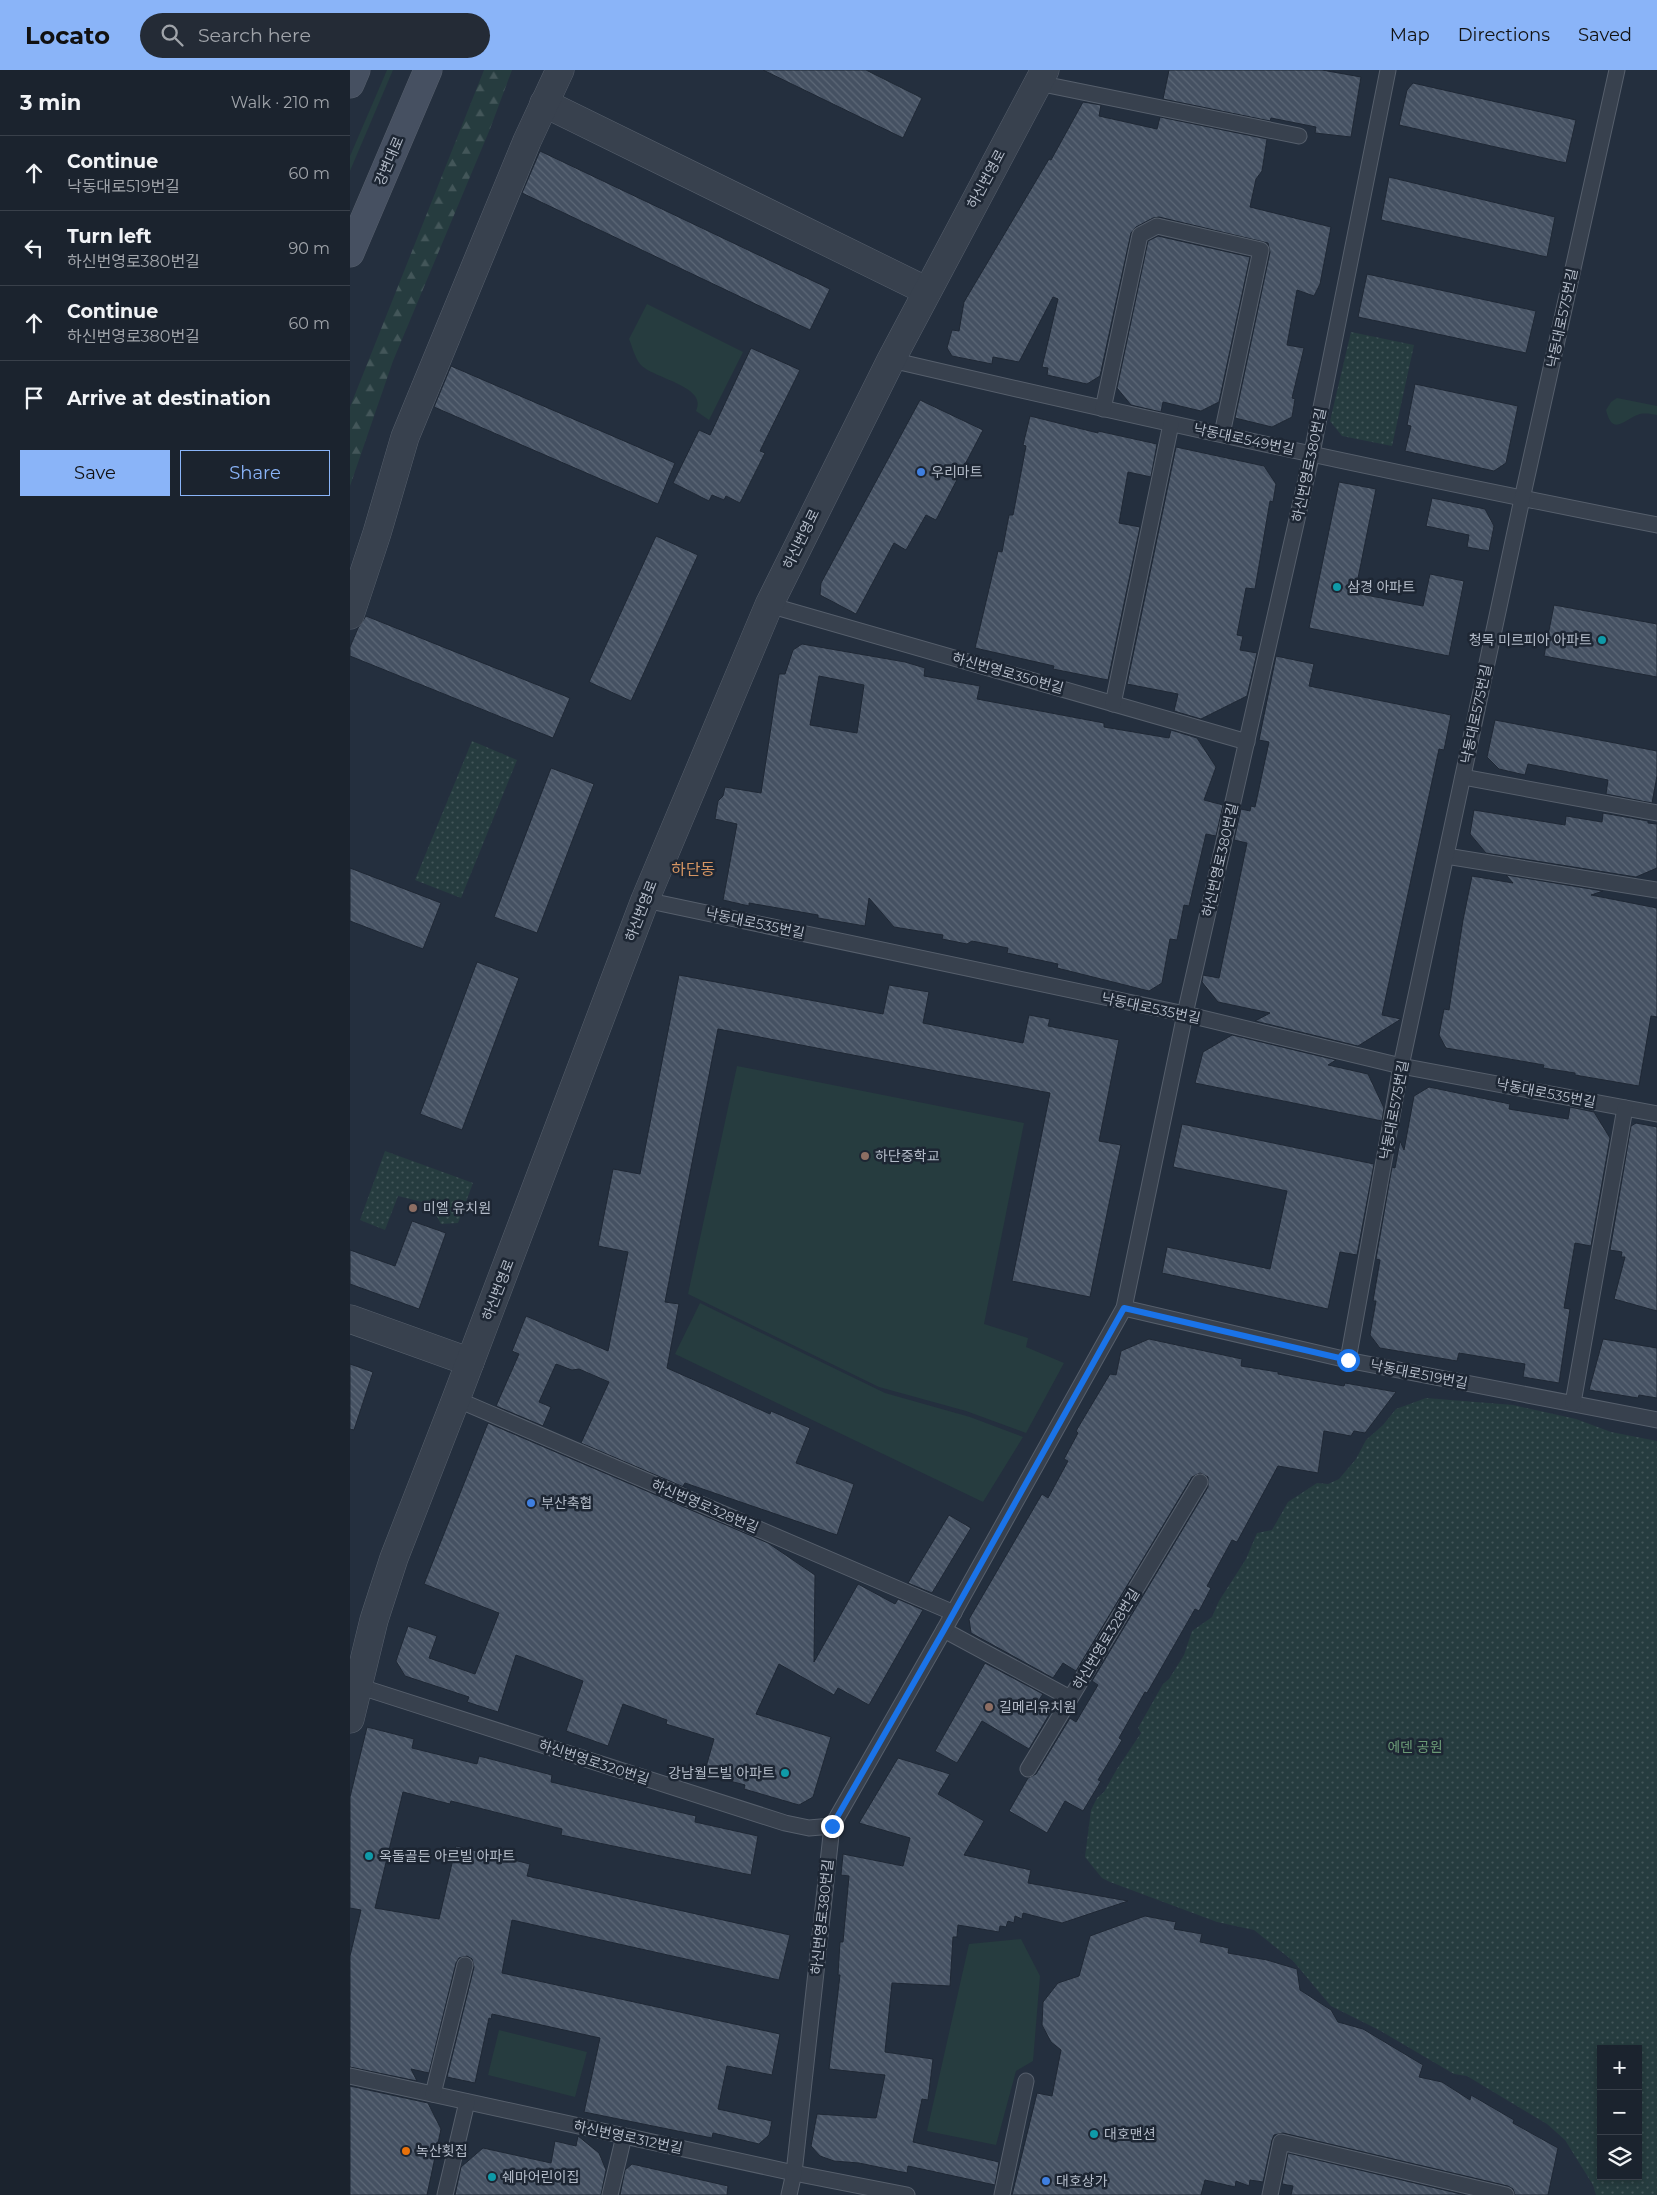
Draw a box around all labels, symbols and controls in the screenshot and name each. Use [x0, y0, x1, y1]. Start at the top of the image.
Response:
search box [140, 13, 490, 58]
text: Locato [25, 21, 110, 50]
icon: search [158, 21, 186, 49]
text: Search here [198, 24, 311, 47]
text: Map [1390, 24, 1430, 46]
text: Directions [1458, 24, 1550, 46]
text: Saved [1578, 24, 1632, 46]
text: 3 min [20, 90, 81, 115]
text: Walk · 210 m [231, 93, 330, 112]
street label: 강변대로 [371, 134, 407, 188]
street label: 하신번영로 [963, 146, 1009, 212]
text: Continue [67, 150, 158, 173]
icon: ahead [20, 159, 48, 187]
text: 60 m [288, 164, 330, 183]
text: 낙동대로519번길 [67, 177, 180, 196]
text: Turn left [67, 225, 152, 248]
icon: left [20, 234, 48, 262]
text: 90 m [288, 239, 330, 258]
text: 하신번영로380번길 [67, 252, 200, 271]
street label: 낙동대로575번길 [1543, 267, 1581, 369]
text: Continue [67, 300, 158, 323]
icon: ahead [20, 309, 48, 337]
text: 60 m [288, 314, 330, 333]
text: 하신번영로380번길 [67, 327, 200, 346]
icon: arrive [20, 384, 48, 412]
text: Arrive at destination [67, 387, 271, 410]
street label: 하신번영로380번길 [1288, 406, 1330, 524]
street label: 낙동대로549번길 [1192, 420, 1296, 458]
button: Save [20, 450, 170, 496]
button: Share [180, 450, 330, 496]
place label: 우리마트 [931, 463, 983, 481]
marker: 우리마트 [915, 466, 927, 478]
street label: 하신번영로 [779, 506, 823, 572]
place label: 삼경 아파트 [1347, 578, 1415, 596]
marker: 삼경 아파트 [1331, 581, 1343, 593]
place label: 청목 미르피아 아파트 [1469, 631, 1592, 649]
marker: 청목 미르피아 아파트 [1596, 634, 1608, 646]
street label: 하신번영로350번길 [950, 648, 1066, 698]
street label: 낙동대로575번길 [1457, 663, 1495, 765]
street label: 하신번영로380번길 [1198, 801, 1242, 919]
district label: 하단동 [671, 860, 715, 879]
street label: 하신번영로 [621, 878, 661, 944]
street label: 낙동대로535번길 [704, 904, 806, 942]
street label: 낙동대로535번길 [1100, 989, 1202, 1027]
street label: 낙동대로575번길 [1376, 1059, 1412, 1161]
street label: 낙동대로535번길 [1495, 1075, 1597, 1111]
place label: 하단중학교 [875, 1147, 940, 1165]
marker: 하단중학교 [859, 1150, 871, 1162]
place label: 미엘 유치원 [423, 1199, 491, 1217]
marker: 미엘 유치원 [407, 1202, 419, 1214]
street label: 하신번영로 [478, 1257, 518, 1323]
route start [1337, 1349, 1360, 1372]
street label: 낙동대로519번길 [1369, 1356, 1469, 1392]
street label: 하신번영로328번길 [649, 1475, 761, 1537]
place label: 부산축협 [541, 1494, 593, 1512]
marker: 부산축협 [525, 1497, 537, 1509]
street label: 하신번영로328번길 [1069, 1585, 1143, 1693]
place label: 길메리유치원 [999, 1698, 1076, 1716]
marker: 길메리유치원 [983, 1701, 995, 1713]
street label: 하신번영로320번길 [536, 1736, 652, 1788]
park label: 에덴 공원 [1387, 1738, 1443, 1756]
place label: 강남월드빌 아파트 [668, 1764, 775, 1782]
marker: 강남월드빌 아파트 [779, 1767, 791, 1779]
route end [821, 1815, 844, 1838]
place label: 옥돌골든 아르빌 아파트 [379, 1847, 515, 1865]
marker: 옥돌골든 아르빌 아파트 [363, 1850, 375, 1862]
street label: 하신번영로380번길 [807, 1858, 837, 1976]
map controls [1597, 2045, 1642, 2180]
button: + [1597, 2045, 1642, 2090]
button: − [1597, 2090, 1642, 2135]
street label: 하신번영로312번길 [572, 2117, 684, 2157]
place label: 대호맨션 [1104, 2125, 1156, 2143]
marker: 대호맨션 [1088, 2128, 1100, 2140]
button: layers [1597, 2135, 1642, 2180]
place label: 녹산횟집 [416, 2142, 468, 2160]
marker: 녹산횟집 [400, 2145, 412, 2157]
place label: 쉐마어린이집 [502, 2168, 579, 2186]
marker: 쉐마어린이집 [486, 2171, 498, 2183]
place label: 대호상가 [1056, 2172, 1108, 2190]
marker: 대호상가 [1040, 2175, 1052, 2187]

